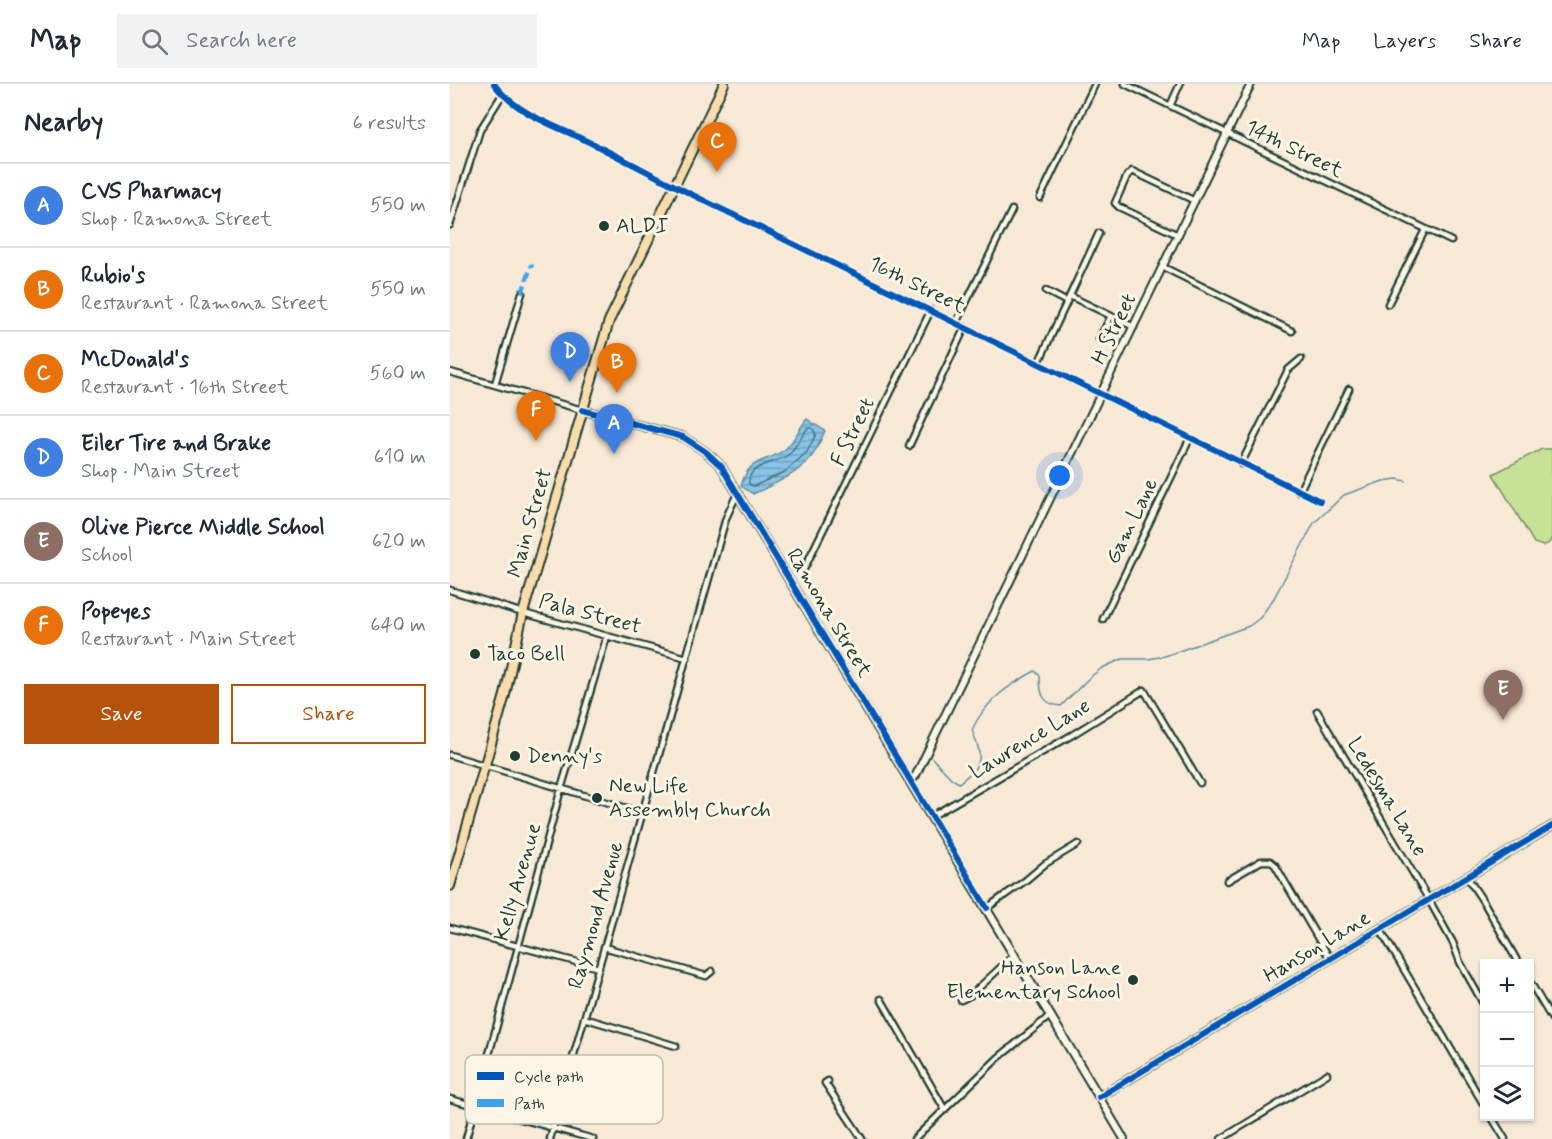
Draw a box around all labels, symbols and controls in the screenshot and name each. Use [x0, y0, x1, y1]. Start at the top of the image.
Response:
search box [117, 14, 537, 68]
text: Map [30, 23, 81, 60]
icon: search [138, 25, 171, 58]
text: Search here [186, 27, 297, 55]
text: Map [1302, 27, 1340, 55]
text: Layers [1373, 27, 1436, 55]
text: Share [1469, 27, 1522, 55]
text: Nearby [24, 106, 103, 140]
text: 6 results [353, 110, 426, 137]
street label: 14th Street [1240, 113, 1348, 185]
pin: C [698, 122, 736, 172]
text: CVS Pharmacy [81, 178, 221, 206]
text: A [37, 192, 50, 219]
text: 550 m [370, 192, 426, 219]
text: Shop · Ramona Street [81, 206, 272, 233]
place label: ALDI [616, 212, 668, 240]
marker: ALDI [597, 219, 611, 233]
street label: 16th Street [864, 250, 971, 321]
text: Rubio's [81, 262, 145, 290]
text: B [37, 276, 50, 303]
text: 550 m [370, 276, 426, 303]
street label: H Street [1085, 289, 1143, 369]
text: Restaurant · Ramona Street [81, 290, 328, 317]
pin: D [550, 332, 590, 382]
pin: B [598, 344, 636, 393]
text: McDonald's [81, 346, 189, 374]
text: C [36, 360, 51, 387]
text: 560 m [370, 360, 426, 387]
text: Restaurant · 16th Street [81, 374, 289, 401]
pin: F [516, 392, 556, 441]
street label: F Street [824, 393, 882, 471]
pin: A [594, 404, 634, 454]
text: Eiler Tire and Brake [81, 430, 271, 458]
text: D [37, 444, 50, 471]
text: 610 m [374, 444, 426, 471]
text: Shop · Main Street [81, 458, 241, 485]
your location [1045, 461, 1074, 490]
street label: Main Street [501, 465, 559, 581]
street label: Gam Lane [1099, 473, 1165, 569]
text: Olive Pierce Middle School [81, 514, 325, 542]
text: E [38, 528, 49, 555]
text: 620 m [372, 528, 426, 555]
text: School [81, 542, 133, 569]
street label: Ramona Street [779, 543, 879, 683]
street label: Pala Street [536, 587, 644, 641]
text: Popeyes [81, 598, 151, 626]
text: F [38, 612, 49, 639]
text: 640 m [370, 612, 426, 639]
text: Restaurant · Main Street [81, 626, 297, 653]
place label: Taco Bell [487, 640, 565, 668]
marker: Taco Bell [468, 647, 482, 661]
pin: E [1484, 670, 1522, 720]
button: Save [24, 684, 219, 744]
button: Share [231, 684, 426, 744]
street label: Lawrence Lane [965, 692, 1095, 786]
street label: Ledesma Lane [1340, 732, 1434, 862]
place label: Denny's [527, 742, 602, 770]
marker: Denny's [508, 749, 522, 763]
place label: New Life Assembly Church [609, 772, 771, 824]
marker: New Life Assembly Church [590, 791, 604, 805]
street label: Kelly Avenue [488, 820, 548, 944]
street label: Raymond Avenue [562, 838, 630, 992]
street label: Hanson Lane [1258, 904, 1376, 990]
place label: Hanson Lane Elementary School [946, 954, 1121, 1006]
map controls [1480, 959, 1534, 1121]
button: + [1480, 959, 1534, 1013]
marker: Hanson Lane Elementary School [1126, 973, 1140, 987]
button: − [1480, 1013, 1534, 1067]
legend [465, 1055, 663, 1124]
text: Cycle path [514, 1067, 584, 1088]
button: layers [1480, 1067, 1534, 1121]
text: Path [514, 1094, 545, 1115]

